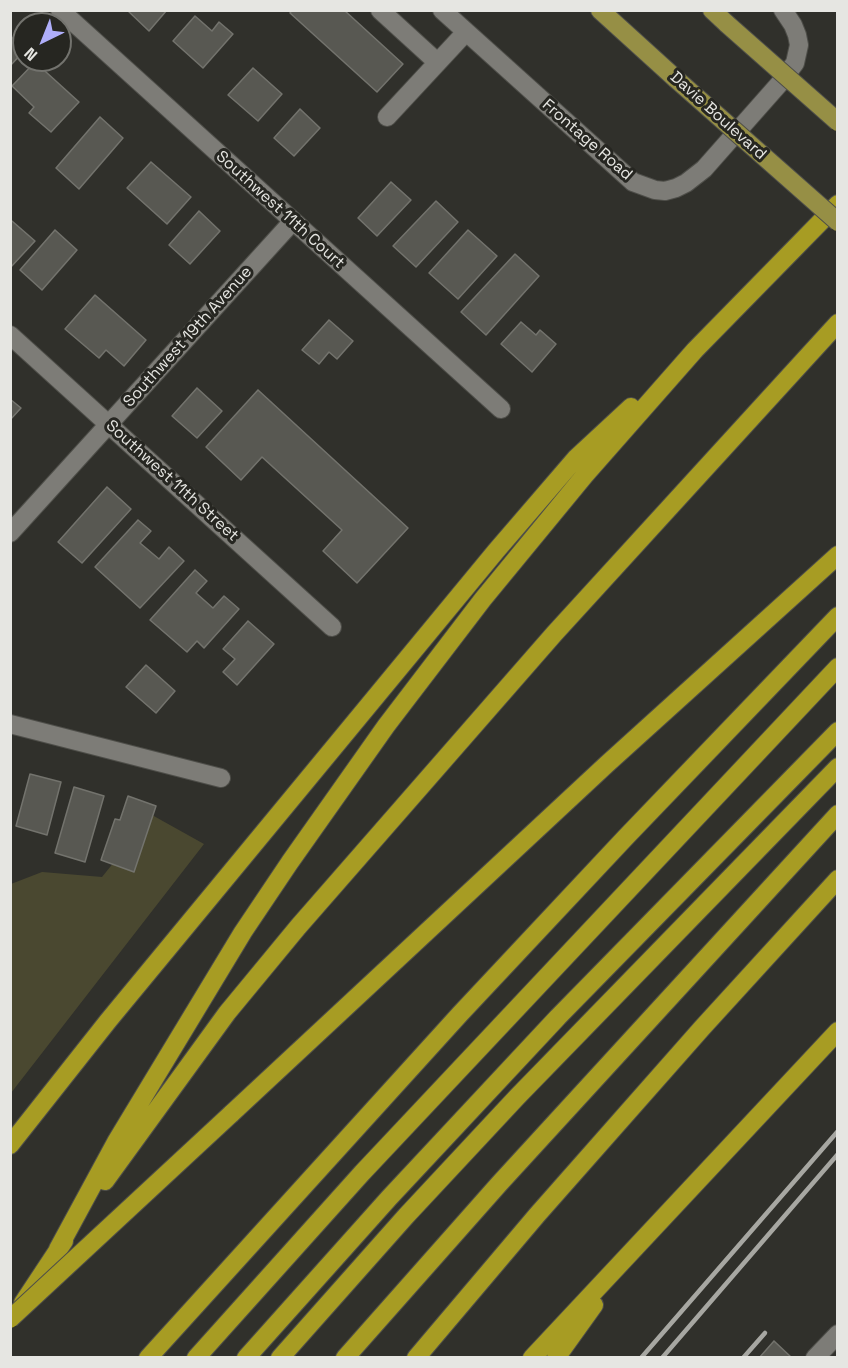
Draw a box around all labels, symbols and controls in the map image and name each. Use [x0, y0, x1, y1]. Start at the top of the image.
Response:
north arrow [12, 12, 72, 72]
text: N [20, 43, 42, 65]
street label: Davie Boulevard [666, 68, 770, 164]
street label: Frontage Road [538, 96, 636, 184]
street label: Southwest 11th Court [212, 147, 348, 273]
street label: Southwest 19th Avenue [120, 263, 256, 411]
street label: Southwest 11th Street [102, 416, 242, 546]

